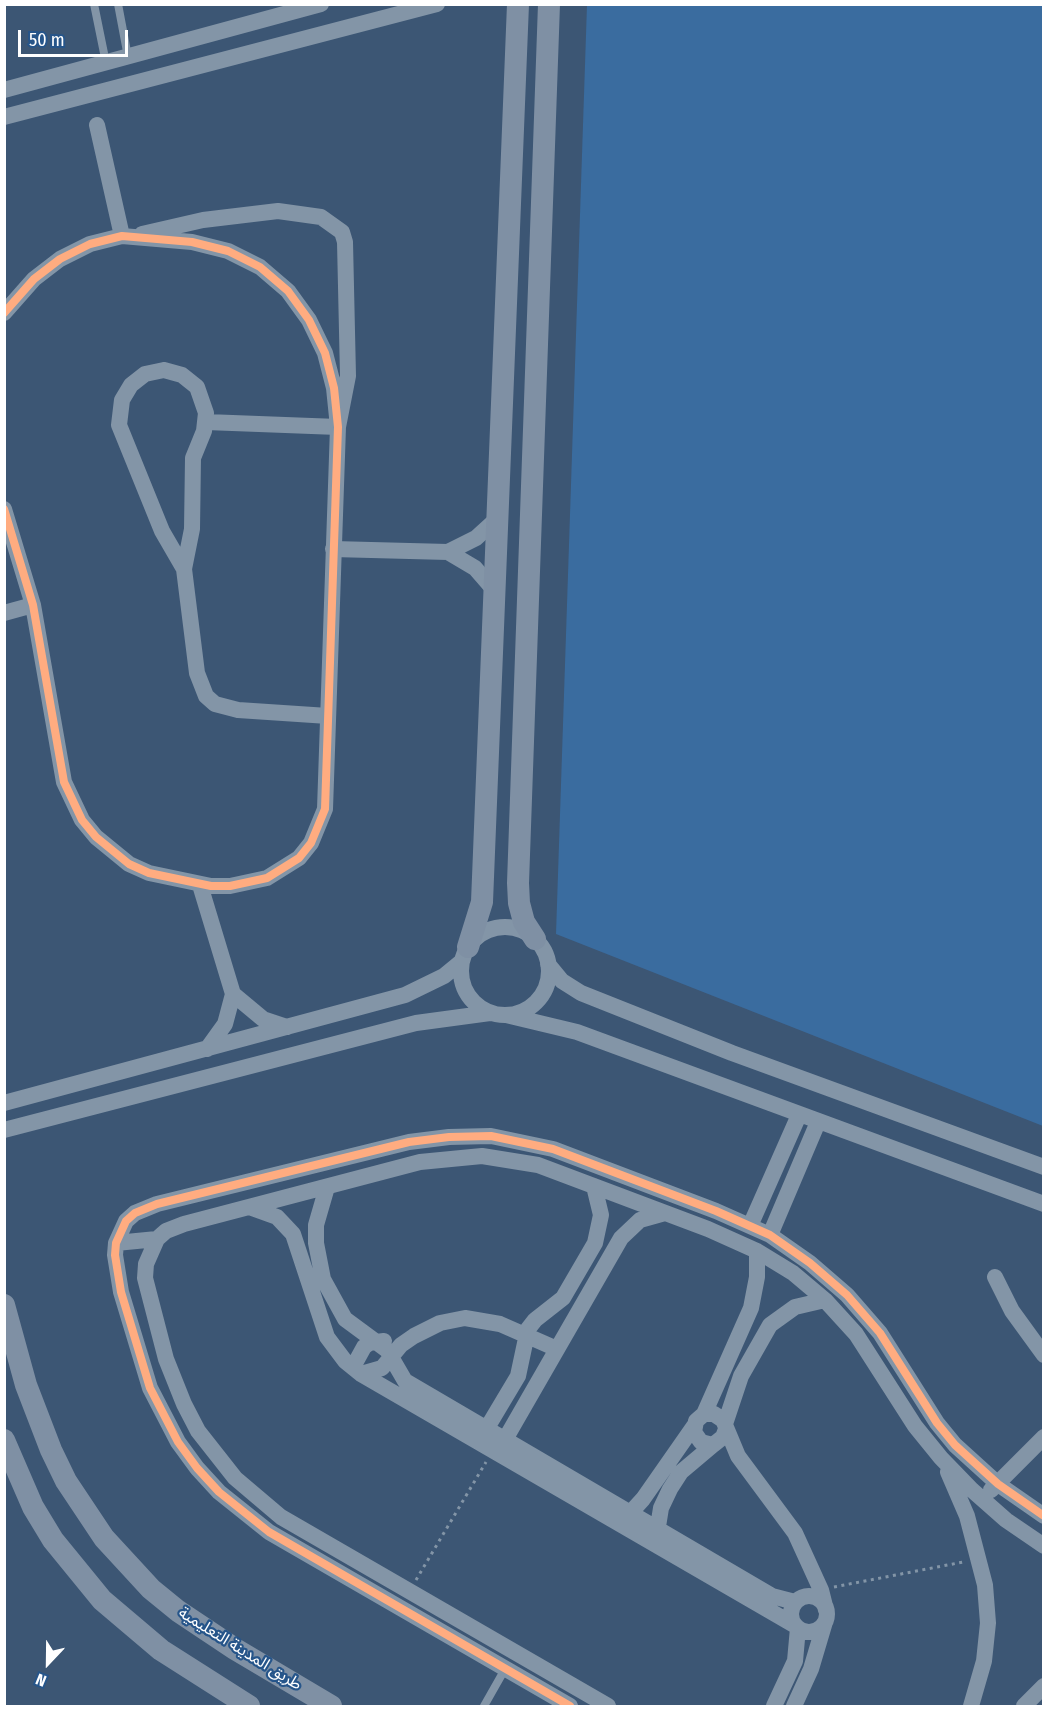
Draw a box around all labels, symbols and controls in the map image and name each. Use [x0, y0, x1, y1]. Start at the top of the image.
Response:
scale bar [21, 18, 130, 56]
text: 50 m [29, 29, 65, 51]
street label: طريق المدينة التعليمية [175, 1603, 305, 1695]
north arrow [18, 1633, 78, 1693]
text: N [33, 1670, 49, 1691]

